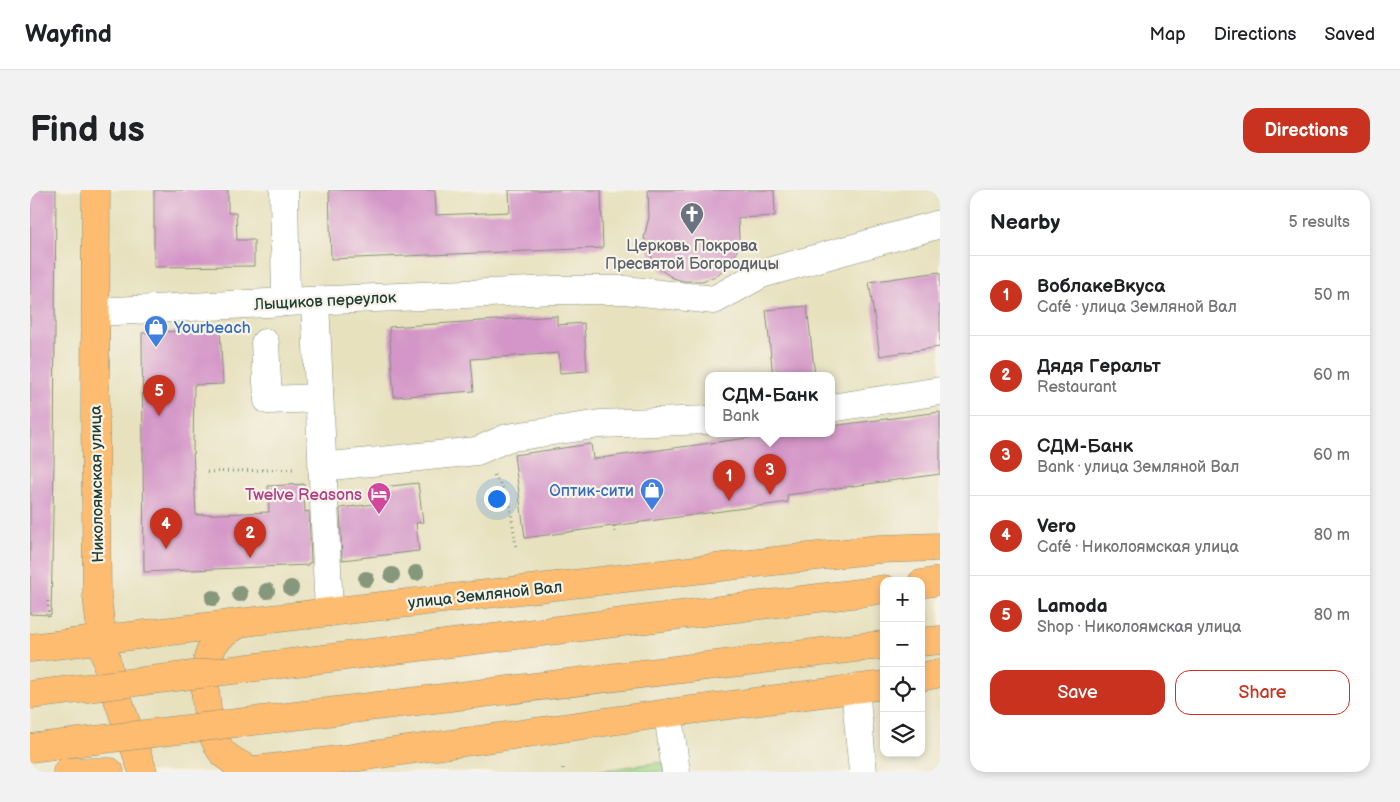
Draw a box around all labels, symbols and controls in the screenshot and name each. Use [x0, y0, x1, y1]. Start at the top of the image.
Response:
text: Wayfind [25, 20, 112, 49]
text: Map [1150, 24, 1186, 45]
text: Directions [1214, 24, 1296, 45]
text: Saved [1324, 24, 1375, 45]
button: Directions [1243, 108, 1370, 153]
text: Find us [30, 109, 145, 152]
church icon: Церковь Покрова Пресвятой Богородицы [679, 201, 705, 235]
text: Nearby [990, 210, 1060, 235]
text: 5 results [1288, 213, 1350, 232]
place label: Церковь Покрова Пресвятой Богородицы [605, 237, 779, 274]
text: ВоблакеВкуса [1037, 275, 1165, 298]
text: 1 [1003, 286, 1009, 305]
text: 50 m [1314, 286, 1350, 305]
street label: Лыщиков переулок [252, 288, 397, 315]
text: Café · улица Земляной Вал [1037, 298, 1237, 317]
shop icon: Yourbeach [143, 314, 169, 348]
place label: Yourbeach [173, 319, 251, 338]
text: Дядя Геральт [1037, 355, 1161, 378]
text: 2 [1001, 366, 1011, 385]
text: 60 m [1313, 366, 1350, 385]
popup [705, 372, 835, 437]
pin: 5 [143, 375, 175, 416]
text: Restaurant [1037, 378, 1117, 397]
text: СДМ-Банк [722, 384, 818, 407]
street label: Николоямская улица [87, 405, 108, 563]
text: Bank [722, 407, 759, 426]
text: СДМ-Банк [1037, 435, 1133, 458]
text: 3 [1001, 446, 1011, 465]
text: 60 m [1313, 446, 1350, 465]
pin: 3 [754, 454, 786, 495]
text: Bank · улица Земляной Вал [1037, 458, 1239, 477]
pin: 1 [713, 460, 745, 501]
shop icon: Оптик-сити [639, 477, 665, 511]
hotel icon: Twelve Reasons [366, 481, 392, 515]
place label: Оптик-сити [549, 482, 634, 501]
place label: Twelve Reasons [245, 486, 362, 505]
your location [484, 486, 510, 512]
pin: 4 [150, 508, 182, 549]
text: Vero [1037, 515, 1076, 538]
pin: 2 [234, 517, 266, 558]
text: 4 [1001, 526, 1011, 545]
text: 80 m [1314, 526, 1350, 545]
text: Café · Николоямская улица [1037, 538, 1239, 557]
map controls [880, 577, 925, 757]
button: + [880, 577, 925, 622]
street label: улица Земляной Вал [407, 578, 563, 613]
text: Lamoda [1037, 595, 1108, 618]
text: 5 [1001, 606, 1011, 625]
text: 80 m [1314, 606, 1350, 625]
text: Shop · Николоямская улица [1037, 618, 1241, 637]
button: − [880, 622, 925, 667]
button: locate [880, 667, 925, 712]
button: Save [990, 670, 1165, 715]
button: Share [1175, 670, 1350, 715]
button: layers [880, 712, 925, 757]

